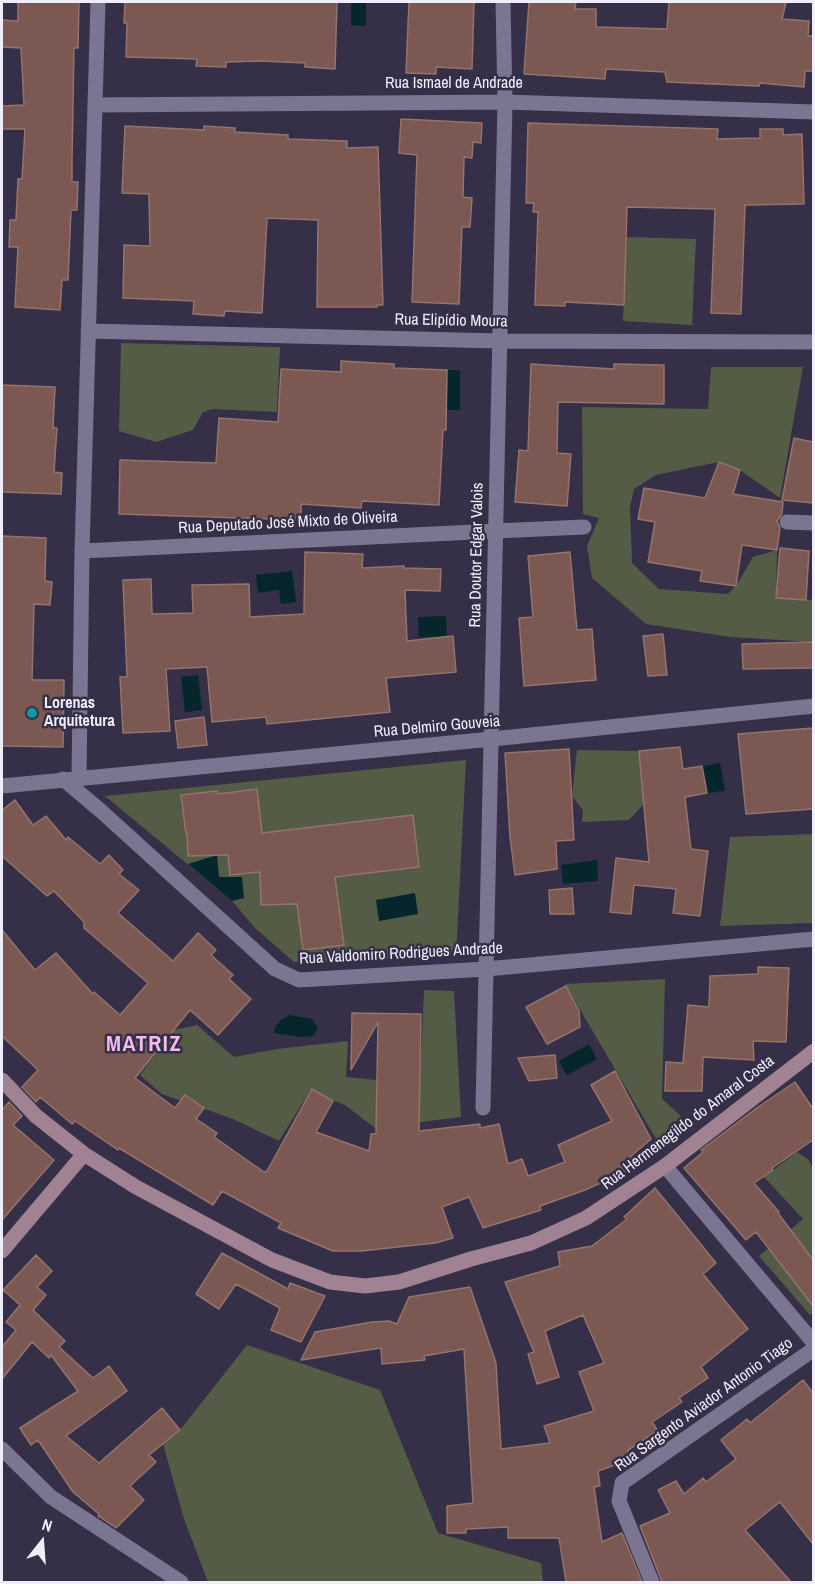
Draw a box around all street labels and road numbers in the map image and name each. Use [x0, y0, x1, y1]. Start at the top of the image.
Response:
street label: Rua Ismael de Andrade [385, 74, 523, 94]
street label: Rua Elipídio Moura [394, 310, 508, 332]
street label: Rua Doutor Edgar Valois [466, 482, 488, 628]
street label: Rua Deputado José Mixto de Oliveira [178, 508, 398, 538]
street label: Rua Delmiro Gouveia [373, 712, 501, 742]
street label: Rua Valdomiro Rodrigues Andrade [299, 939, 503, 969]
street label: Rua Hermenegildo do Amaral Costa [598, 1052, 778, 1194]
street label: Rua Sargento Aviador Antonio Tiago [611, 1334, 797, 1476]

